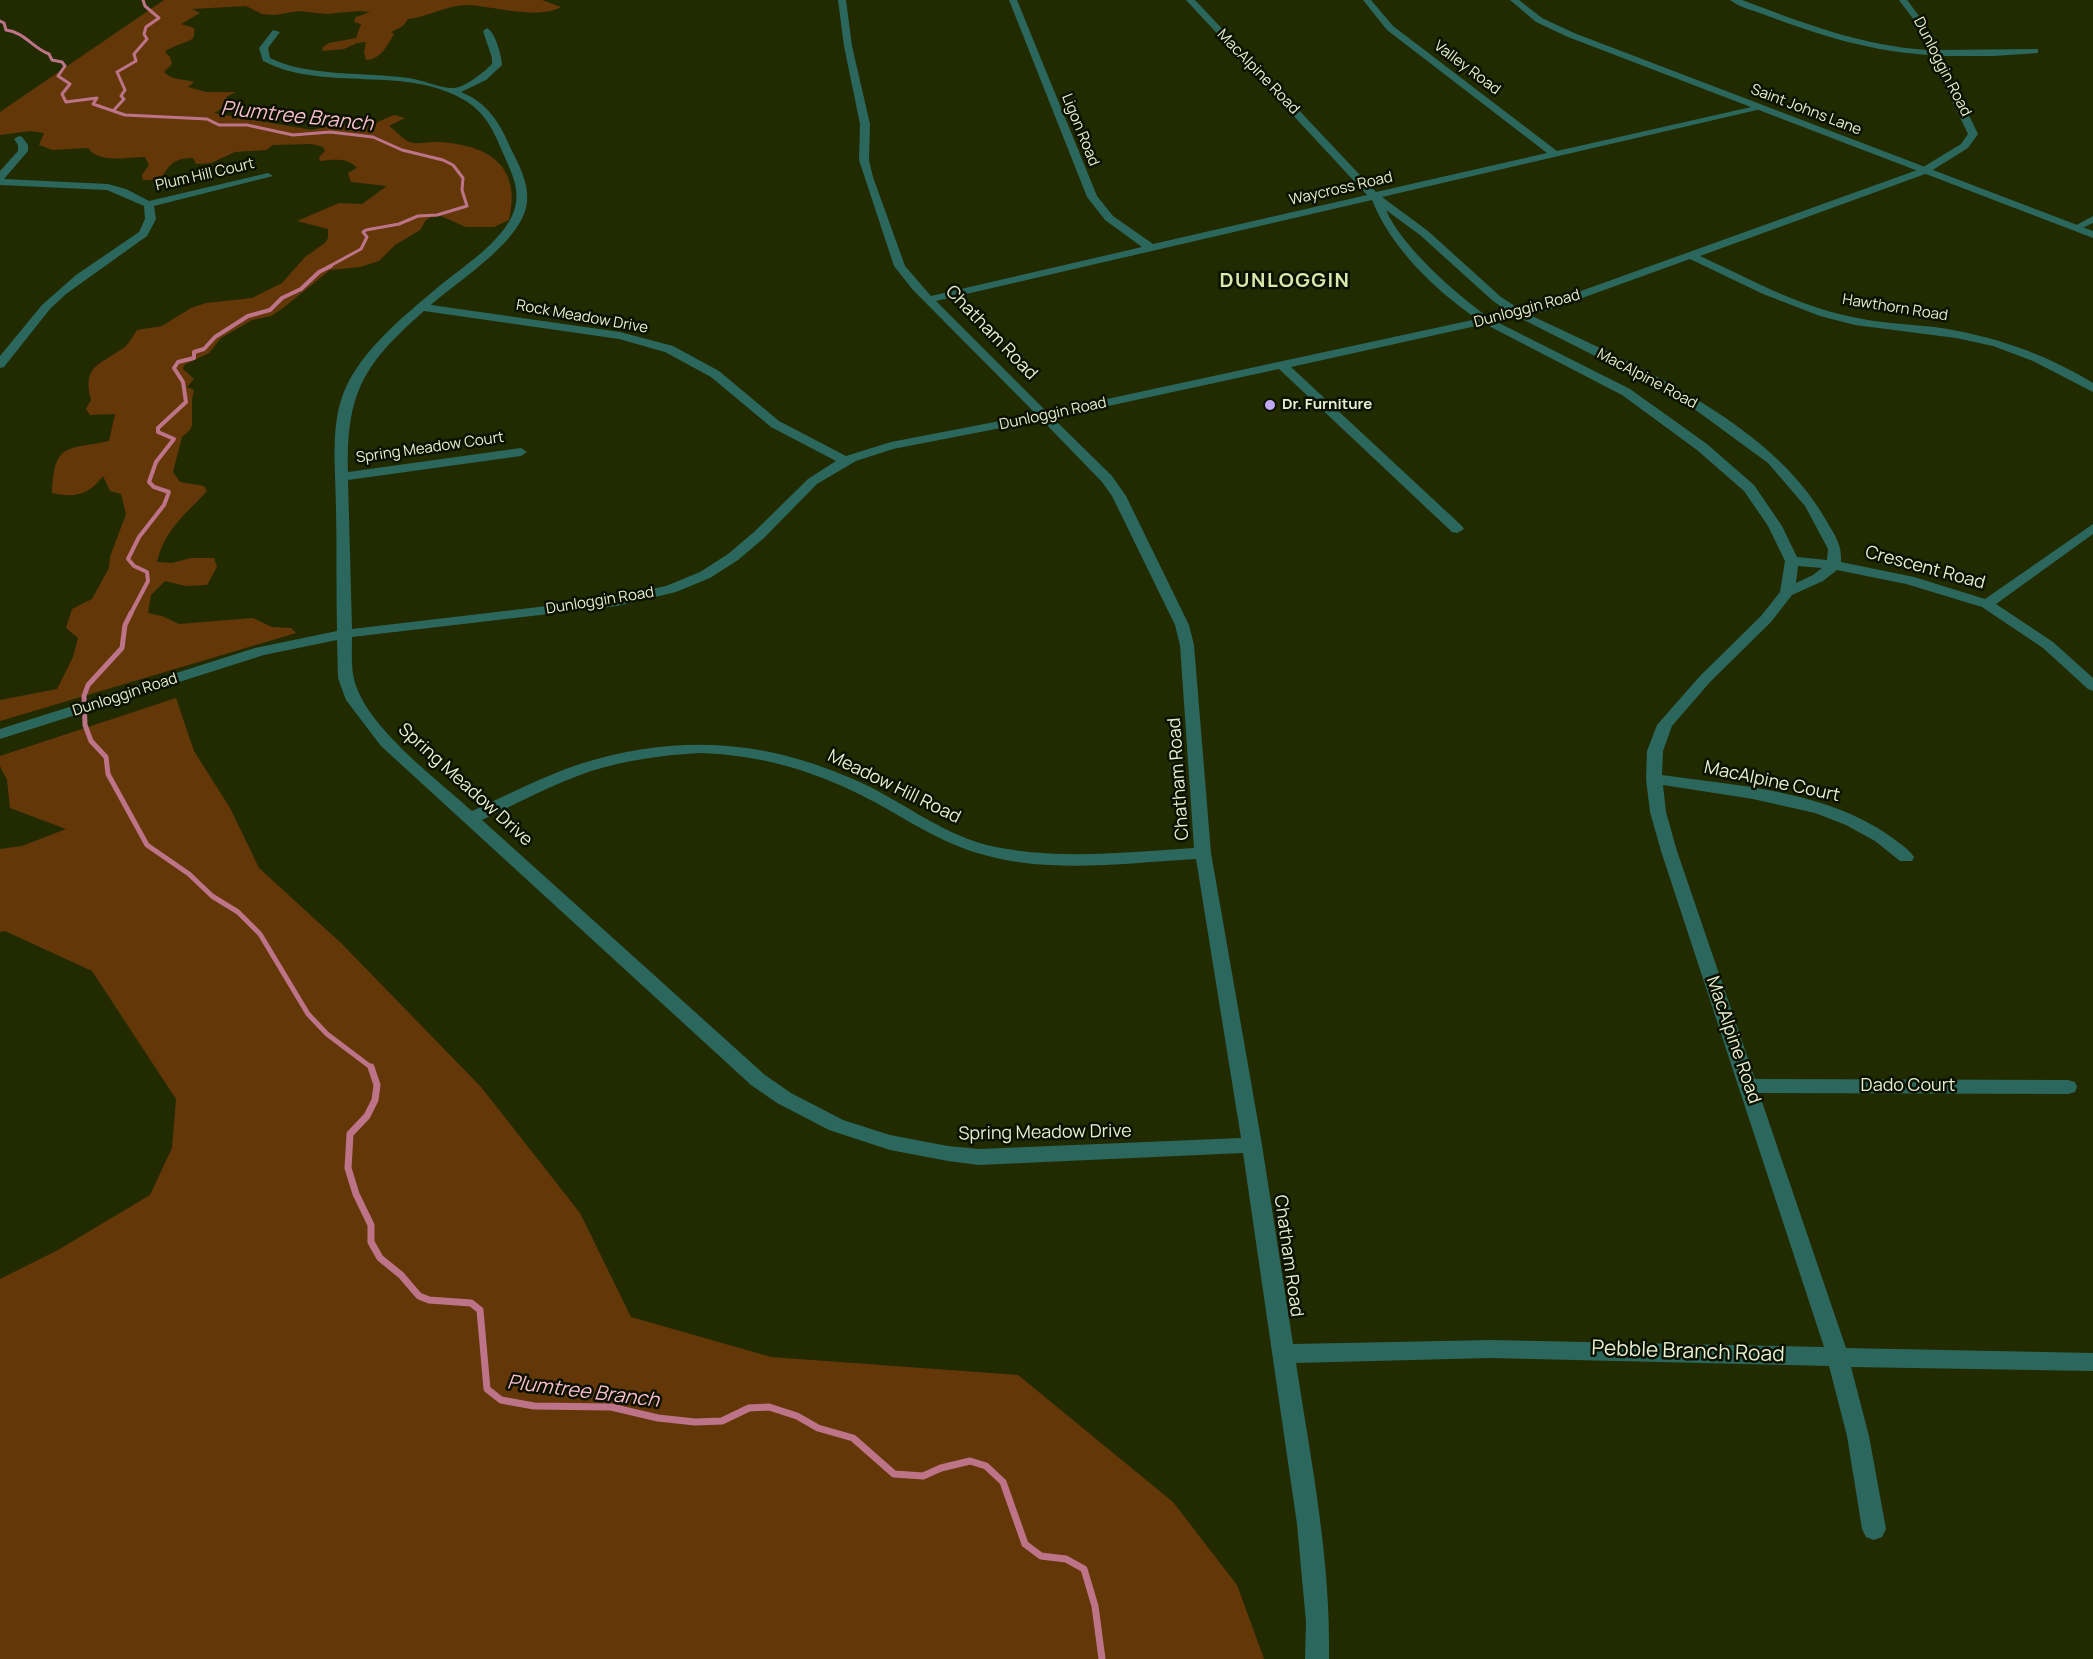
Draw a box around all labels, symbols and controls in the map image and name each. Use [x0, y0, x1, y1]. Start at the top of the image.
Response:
street label: Dunloggin Road [1909, 14, 1975, 120]
street label: MacAlpine Road [1213, 26, 1303, 118]
street label: Valley Road [1430, 37, 1504, 99]
street label: Saint Johns Lane [1748, 81, 1864, 139]
street label: Ligon Road [1057, 91, 1103, 169]
water label: Plumtree Branch [220, 97, 374, 137]
street label: Plum Hill Court [154, 155, 256, 195]
street label: Waycross Road [1288, 168, 1394, 210]
district label: DUNLOGGIN [1220, 269, 1350, 293]
street label: Chatham Road [941, 281, 1041, 385]
street label: Dunloggin Road [1472, 286, 1582, 332]
street label: Hawthorn Road [1841, 291, 1949, 325]
street label: Rock Meadow Drive [515, 297, 649, 337]
street label: MacAlpine Road [1594, 345, 1700, 413]
street label: Dunloggin Road [998, 394, 1108, 434]
place label: Dr. Furniture [1282, 396, 1372, 414]
marker: Dr. Furniture [1263, 398, 1277, 412]
street label: Spring Meadow Court [355, 429, 505, 467]
street label: Crescent Road [1863, 542, 1987, 594]
street label: Dunloggin Road [545, 584, 655, 618]
street label: Dunloggin Road [70, 670, 180, 720]
street label: Chatham Road [1164, 717, 1194, 841]
street label: Spring Meadow Drive [393, 719, 537, 851]
street label: Meadow Hill Road [824, 746, 964, 828]
street label: MacAlpine Court [1702, 757, 1842, 807]
street label: MacAlpine Road [1701, 974, 1765, 1106]
street label: Dado Court [1861, 1075, 1955, 1097]
street label: Spring Meadow Drive [958, 1121, 1132, 1145]
street label: Chatham Road [1269, 1194, 1307, 1318]
street label: Pebble Branch Road [1591, 1336, 1785, 1368]
water label: Plumtree Branch [506, 1371, 660, 1413]

